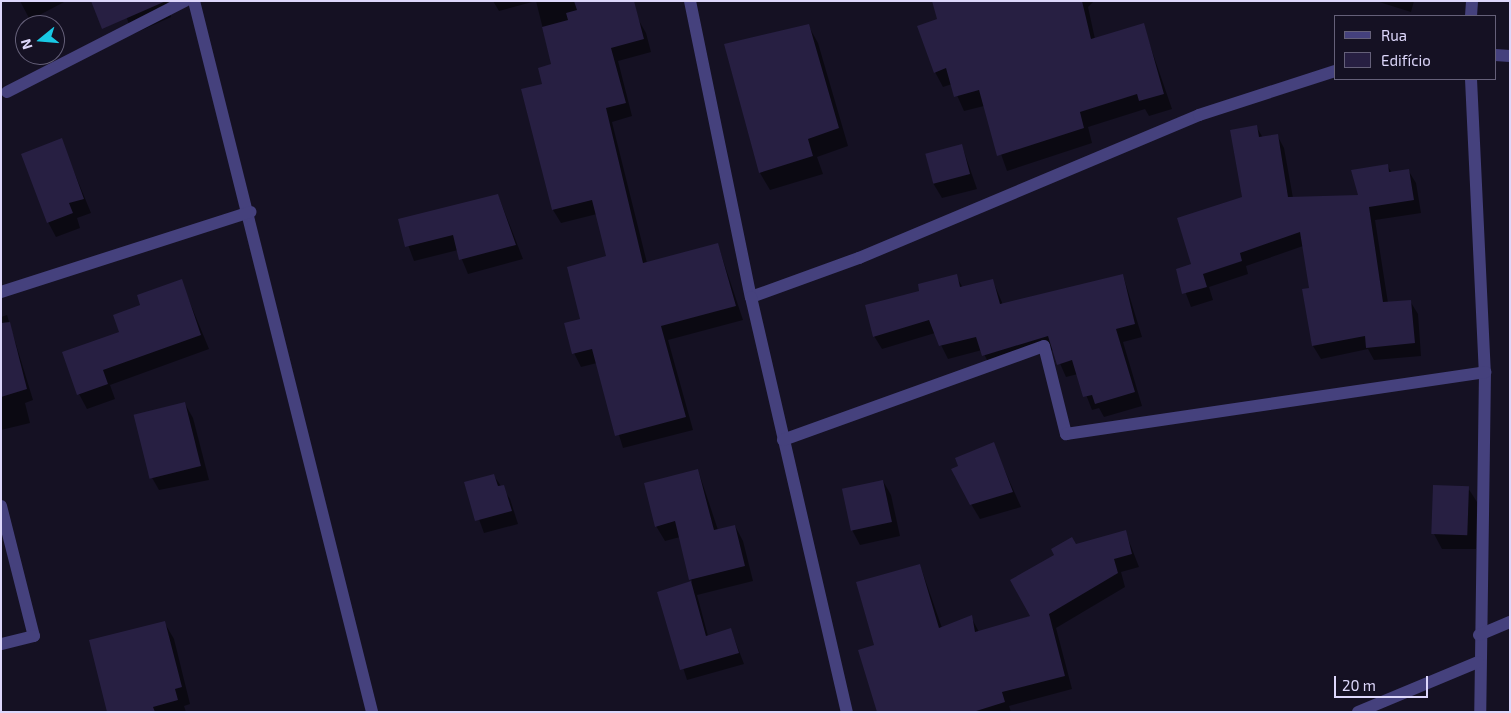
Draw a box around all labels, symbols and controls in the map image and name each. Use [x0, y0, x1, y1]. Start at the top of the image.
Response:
north arrow [15, 15, 65, 65]
legend [1334, 15, 1496, 80]
text: Rua [1381, 26, 1407, 44]
text: N [17, 37, 36, 52]
text: Edifício [1381, 51, 1431, 69]
scale bar [1336, 666, 1430, 698]
text: 20 m [1342, 676, 1376, 694]

